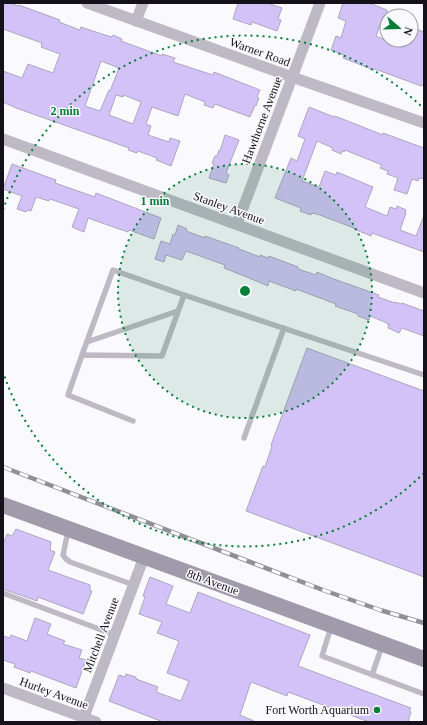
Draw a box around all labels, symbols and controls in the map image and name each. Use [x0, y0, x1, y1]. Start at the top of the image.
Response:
north arrow [379, 8, 419, 48]
text: N [401, 26, 415, 37]
street label: Warner Road [228, 35, 292, 69]
street label: Hawthorne Avenue [239, 75, 285, 165]
text: 2 min [50, 104, 80, 118]
street label: Stanley Avenue [191, 189, 267, 227]
text: 1 min [140, 194, 170, 208]
centre of rings [238, 284, 252, 298]
street label: 8th Avenue [185, 566, 241, 598]
street label: Mitchell Avenue [80, 595, 122, 675]
street label: Hurley Avenue [18, 674, 90, 712]
place label: Fort Worth Aquarium [266, 703, 370, 717]
marker: Fort Worth Aquarium [372, 705, 382, 715]

